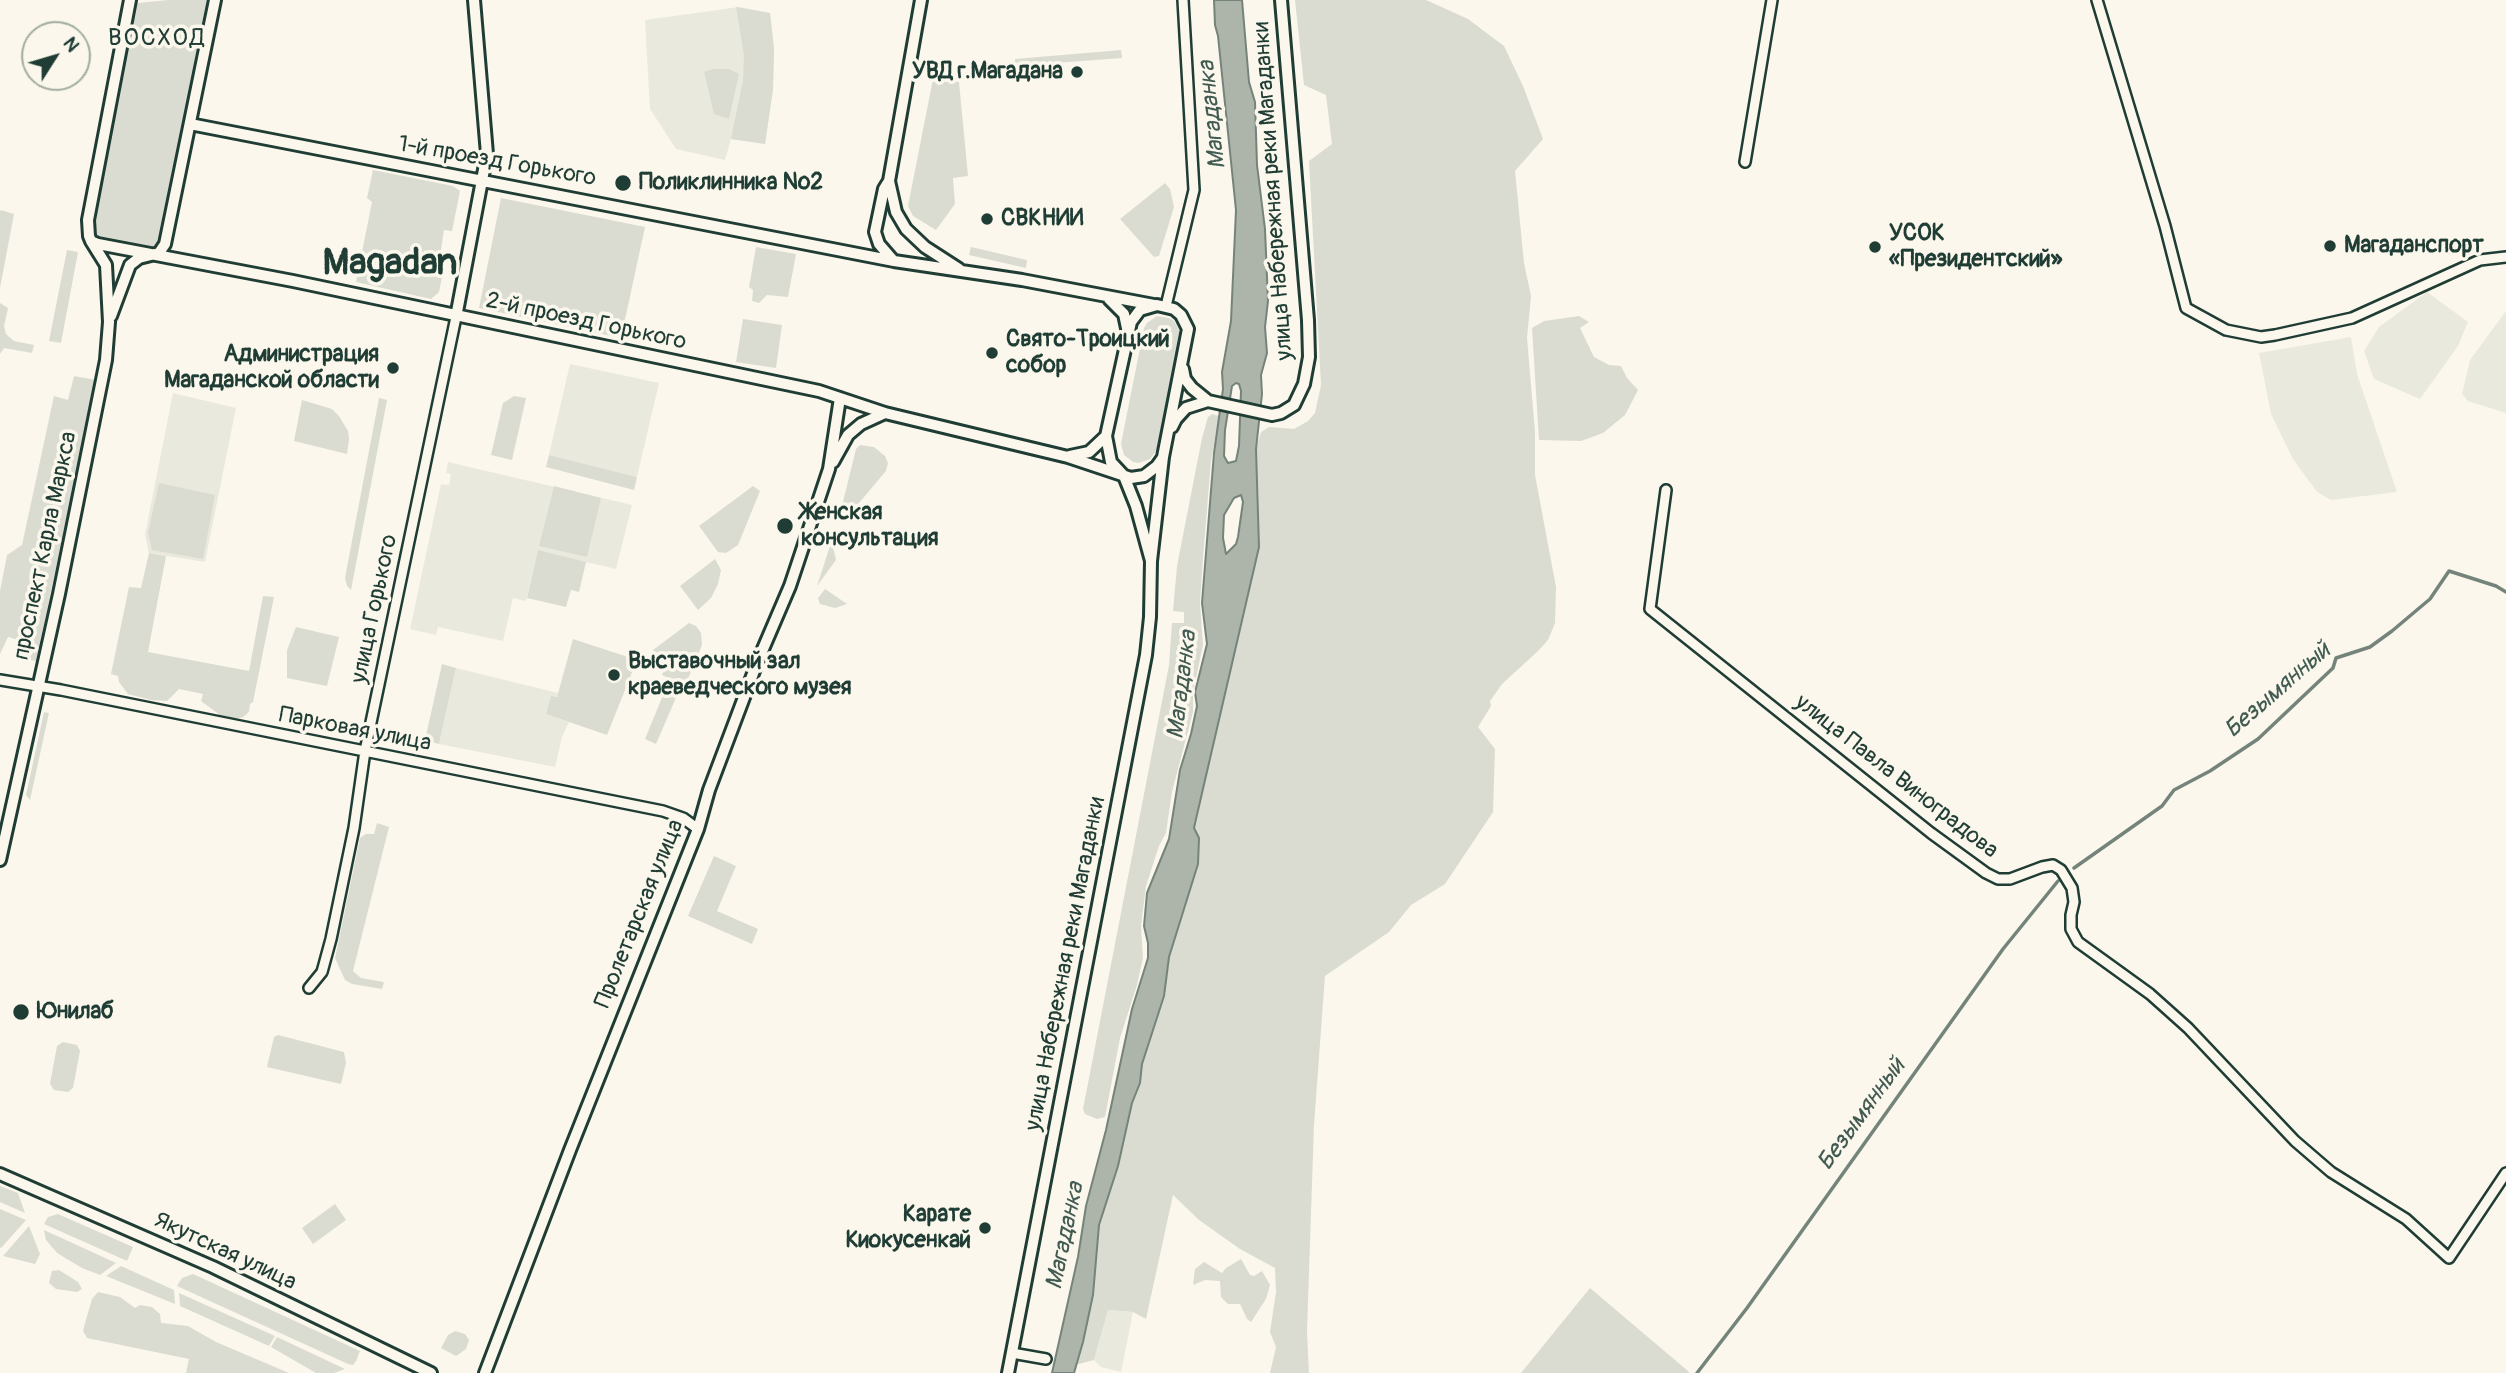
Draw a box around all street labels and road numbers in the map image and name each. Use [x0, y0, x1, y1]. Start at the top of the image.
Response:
street label: улица Набережная реки Магаданки [1248, 21, 1300, 361]
street label: 1-й проезд Горького [396, 131, 598, 193]
street label: 2-й проезд Горького [483, 287, 689, 357]
street label: проспект Карла Маркса [8, 429, 84, 663]
street label: улица Горького [346, 532, 404, 686]
street label: улица Павла Виноградова [1789, 689, 2003, 865]
street label: Парковая улица [276, 702, 434, 758]
street label: улица Набережная реки Магаданки [1020, 795, 1112, 1133]
street label: Пролетарская улица [590, 816, 690, 1012]
street label: Якутская улица [149, 1207, 301, 1297]

